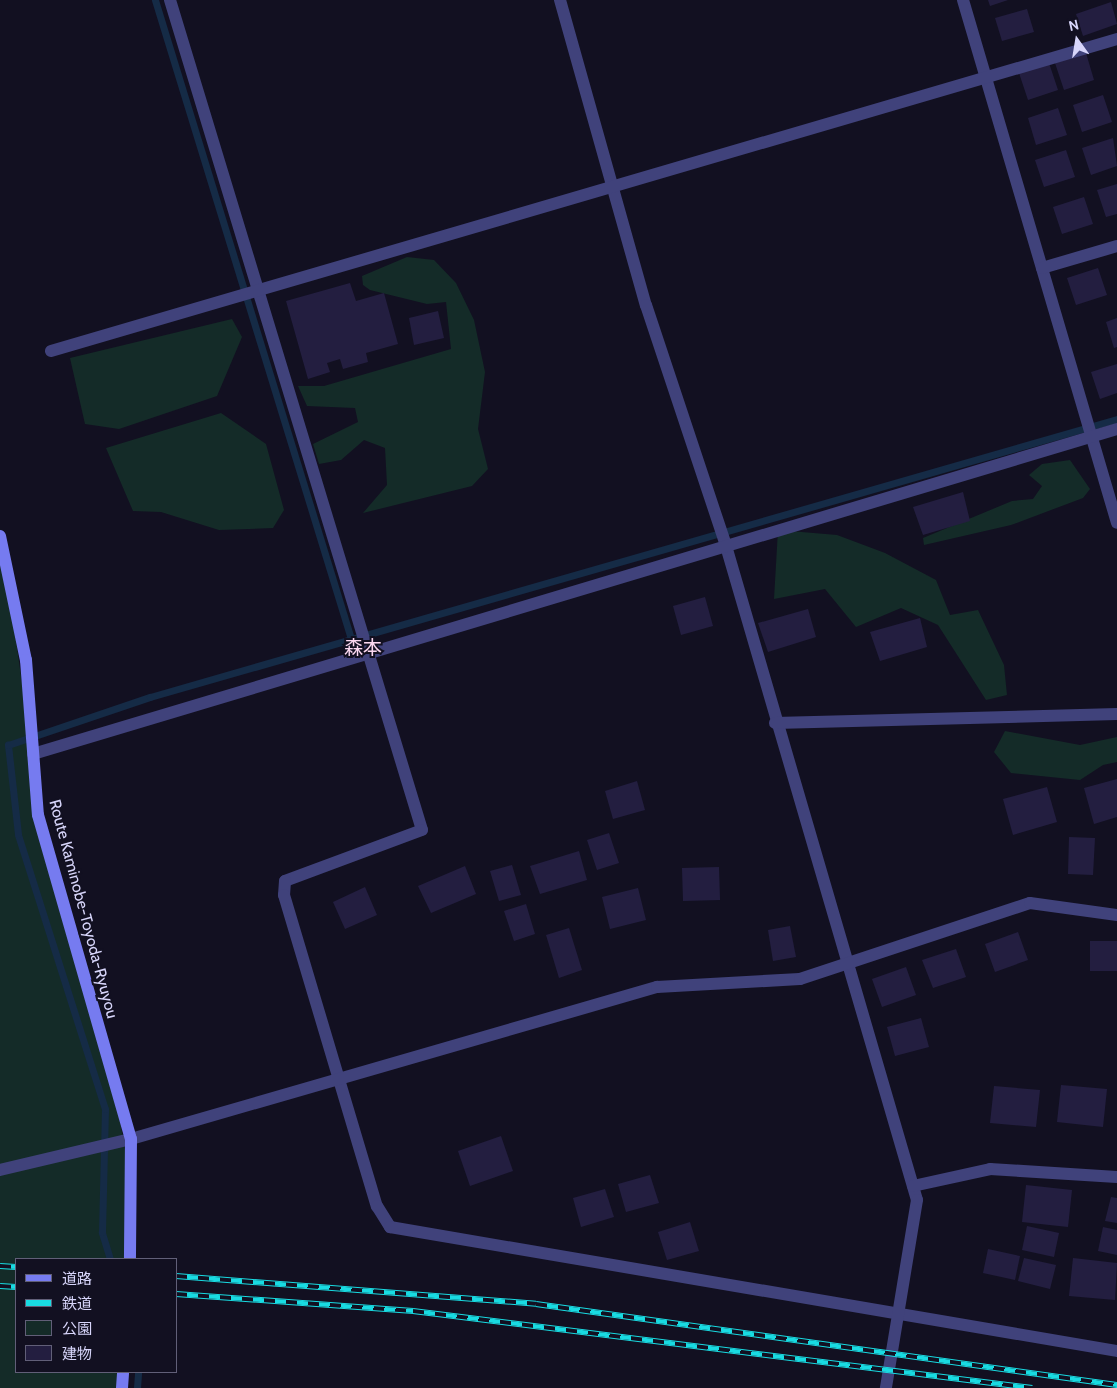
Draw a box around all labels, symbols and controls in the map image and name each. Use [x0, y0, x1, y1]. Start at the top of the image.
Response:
north arrow [1052, 15, 1102, 65]
text: N [1067, 16, 1080, 35]
district label: 森本 [344, 637, 382, 659]
street label: Route Kaminobe-Toyoda-Ryuyou [45, 797, 121, 1021]
legend [15, 1258, 178, 1373]
text: 道路 [62, 1270, 92, 1288]
text: 鉄道 [62, 1295, 92, 1313]
text: 公園 [62, 1320, 92, 1338]
text: 建物 [62, 1345, 92, 1363]

